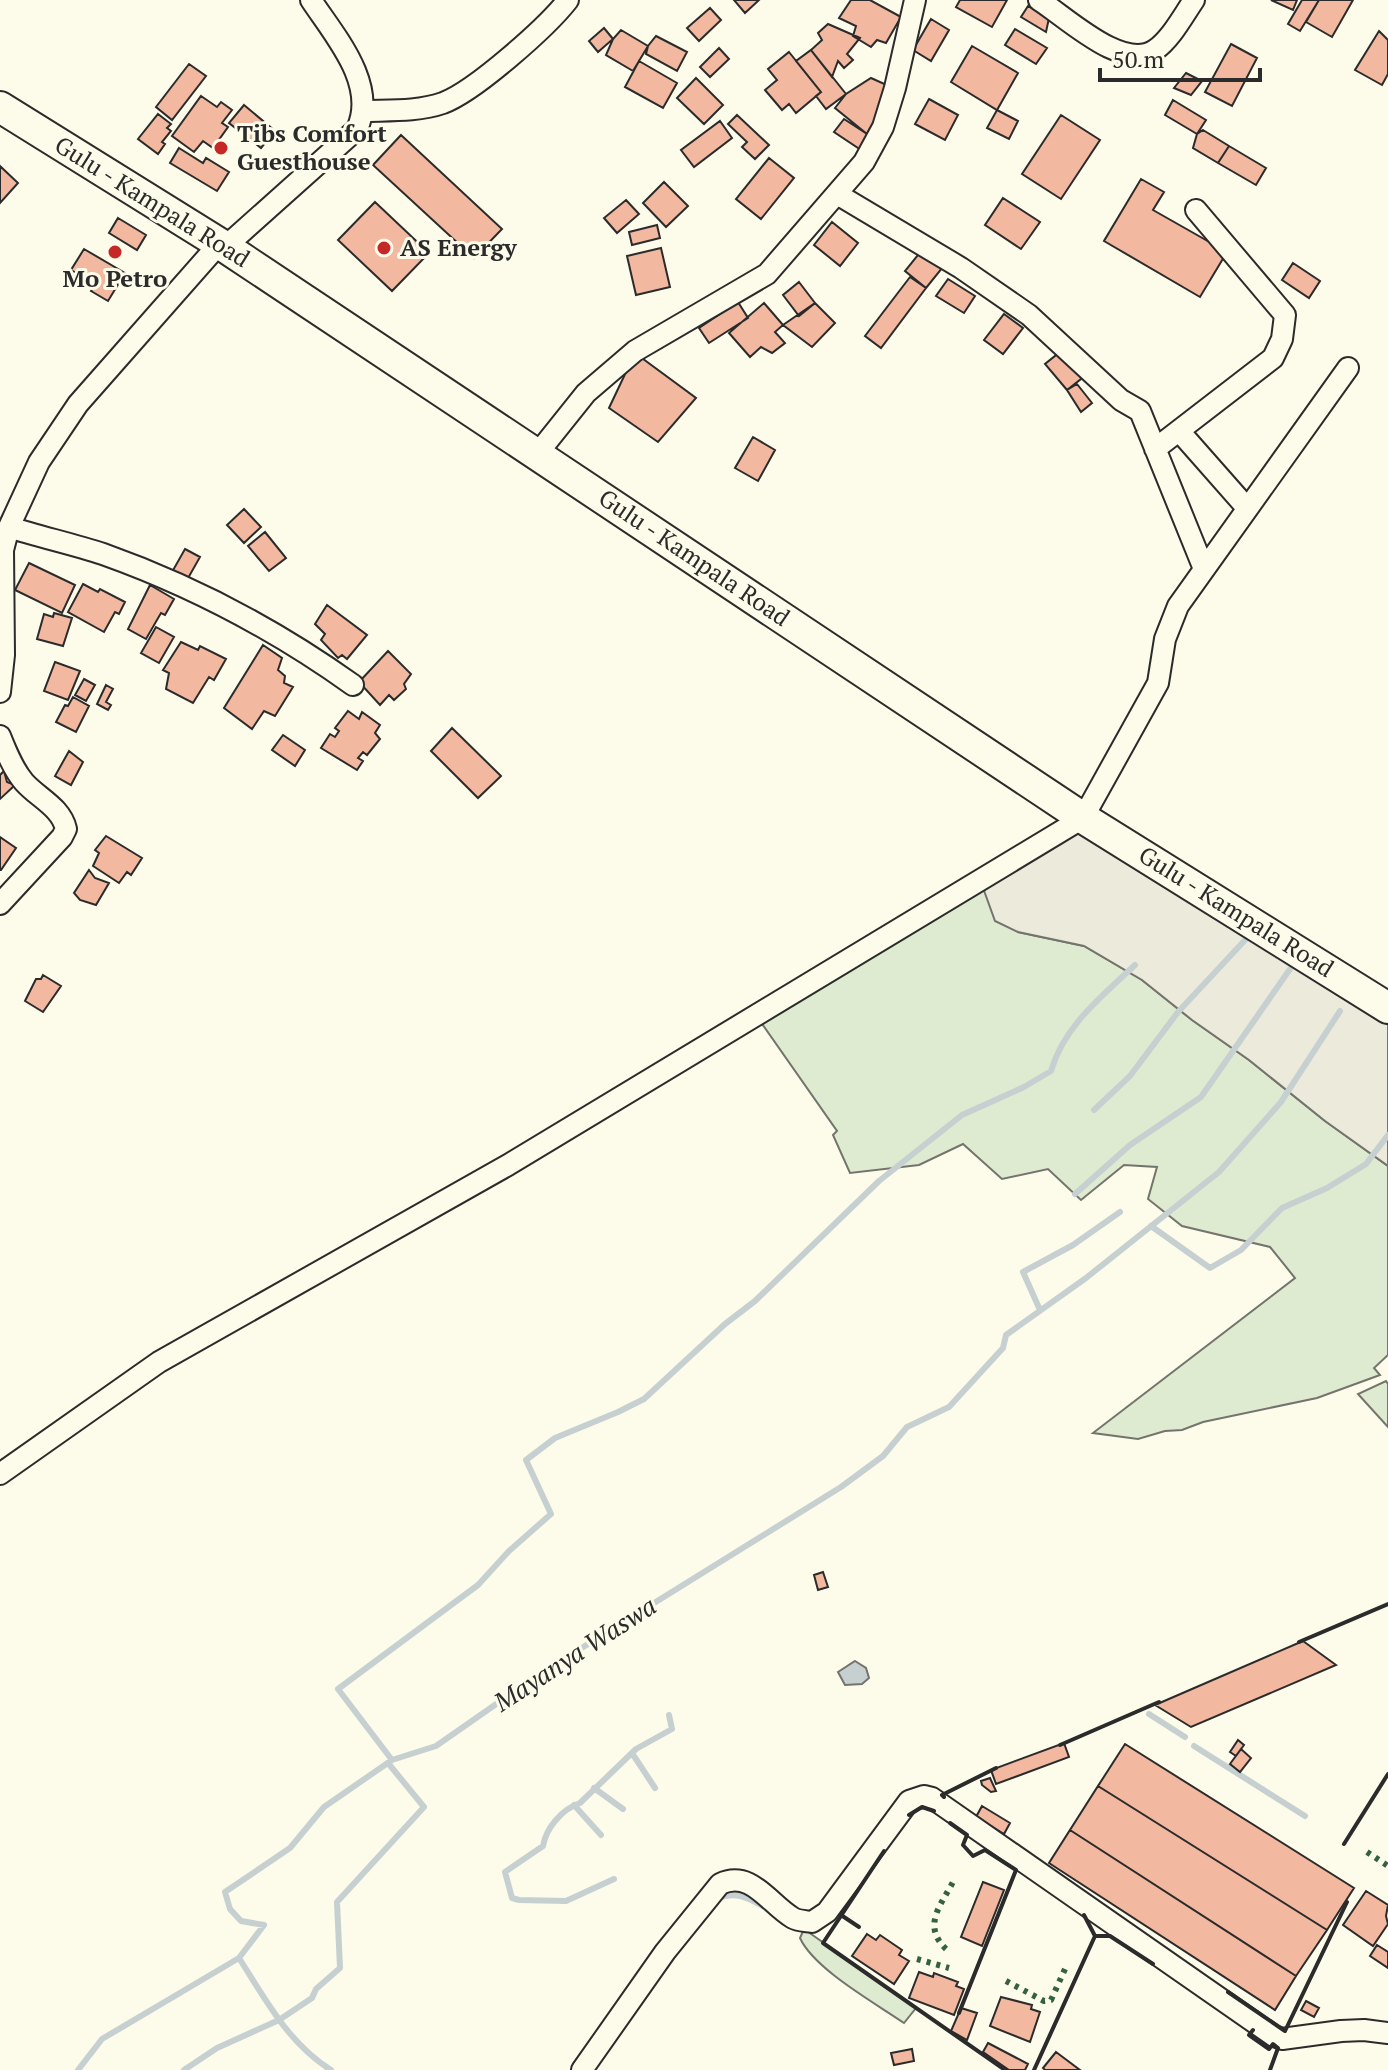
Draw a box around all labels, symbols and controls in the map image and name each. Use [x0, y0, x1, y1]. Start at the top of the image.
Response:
scale bar [1100, 32, 1260, 82]
text: 50 m [1112, 43, 1164, 75]
place label: Tibs Comfort Guesthouse [237, 117, 387, 177]
street label: Gulu - Kampala Road [49, 128, 256, 274]
marker: Tibs Comfort Guesthouse [212, 139, 230, 157]
place label: AS Energy [400, 231, 518, 263]
marker: AS Energy [375, 239, 393, 257]
marker: Mo Petro [106, 243, 124, 261]
place label: Mo Petro [63, 262, 167, 294]
street label: Gulu - Kampala Road [593, 481, 796, 633]
street label: Gulu - Kampala Road [1133, 838, 1340, 984]
water label: Mayanya Waswa [486, 1588, 662, 1719]

